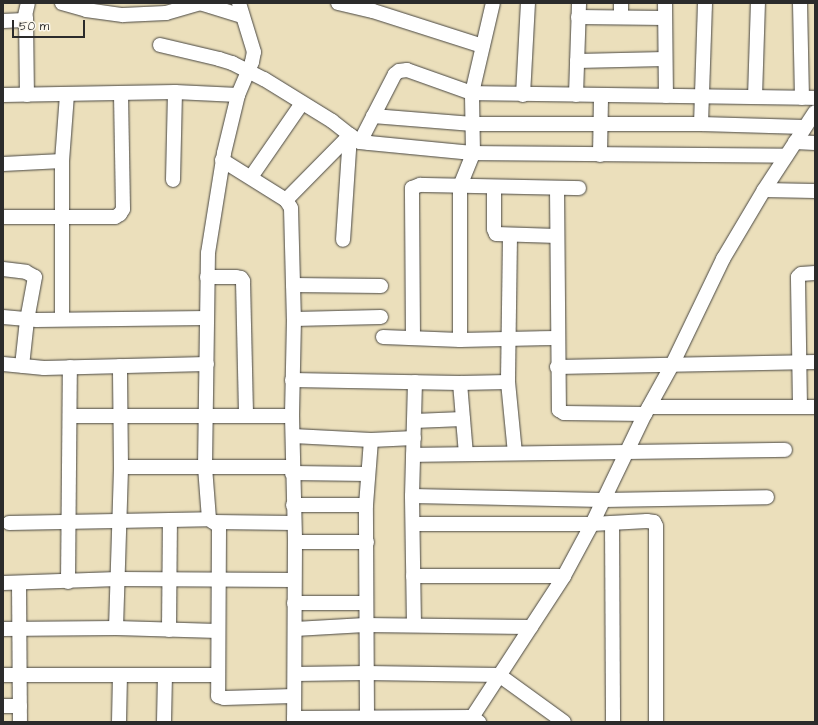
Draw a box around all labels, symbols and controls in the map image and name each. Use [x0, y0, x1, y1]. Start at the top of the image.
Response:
scale bar [14, 12, 87, 38]
text: 50 m [19, 18, 49, 35]

